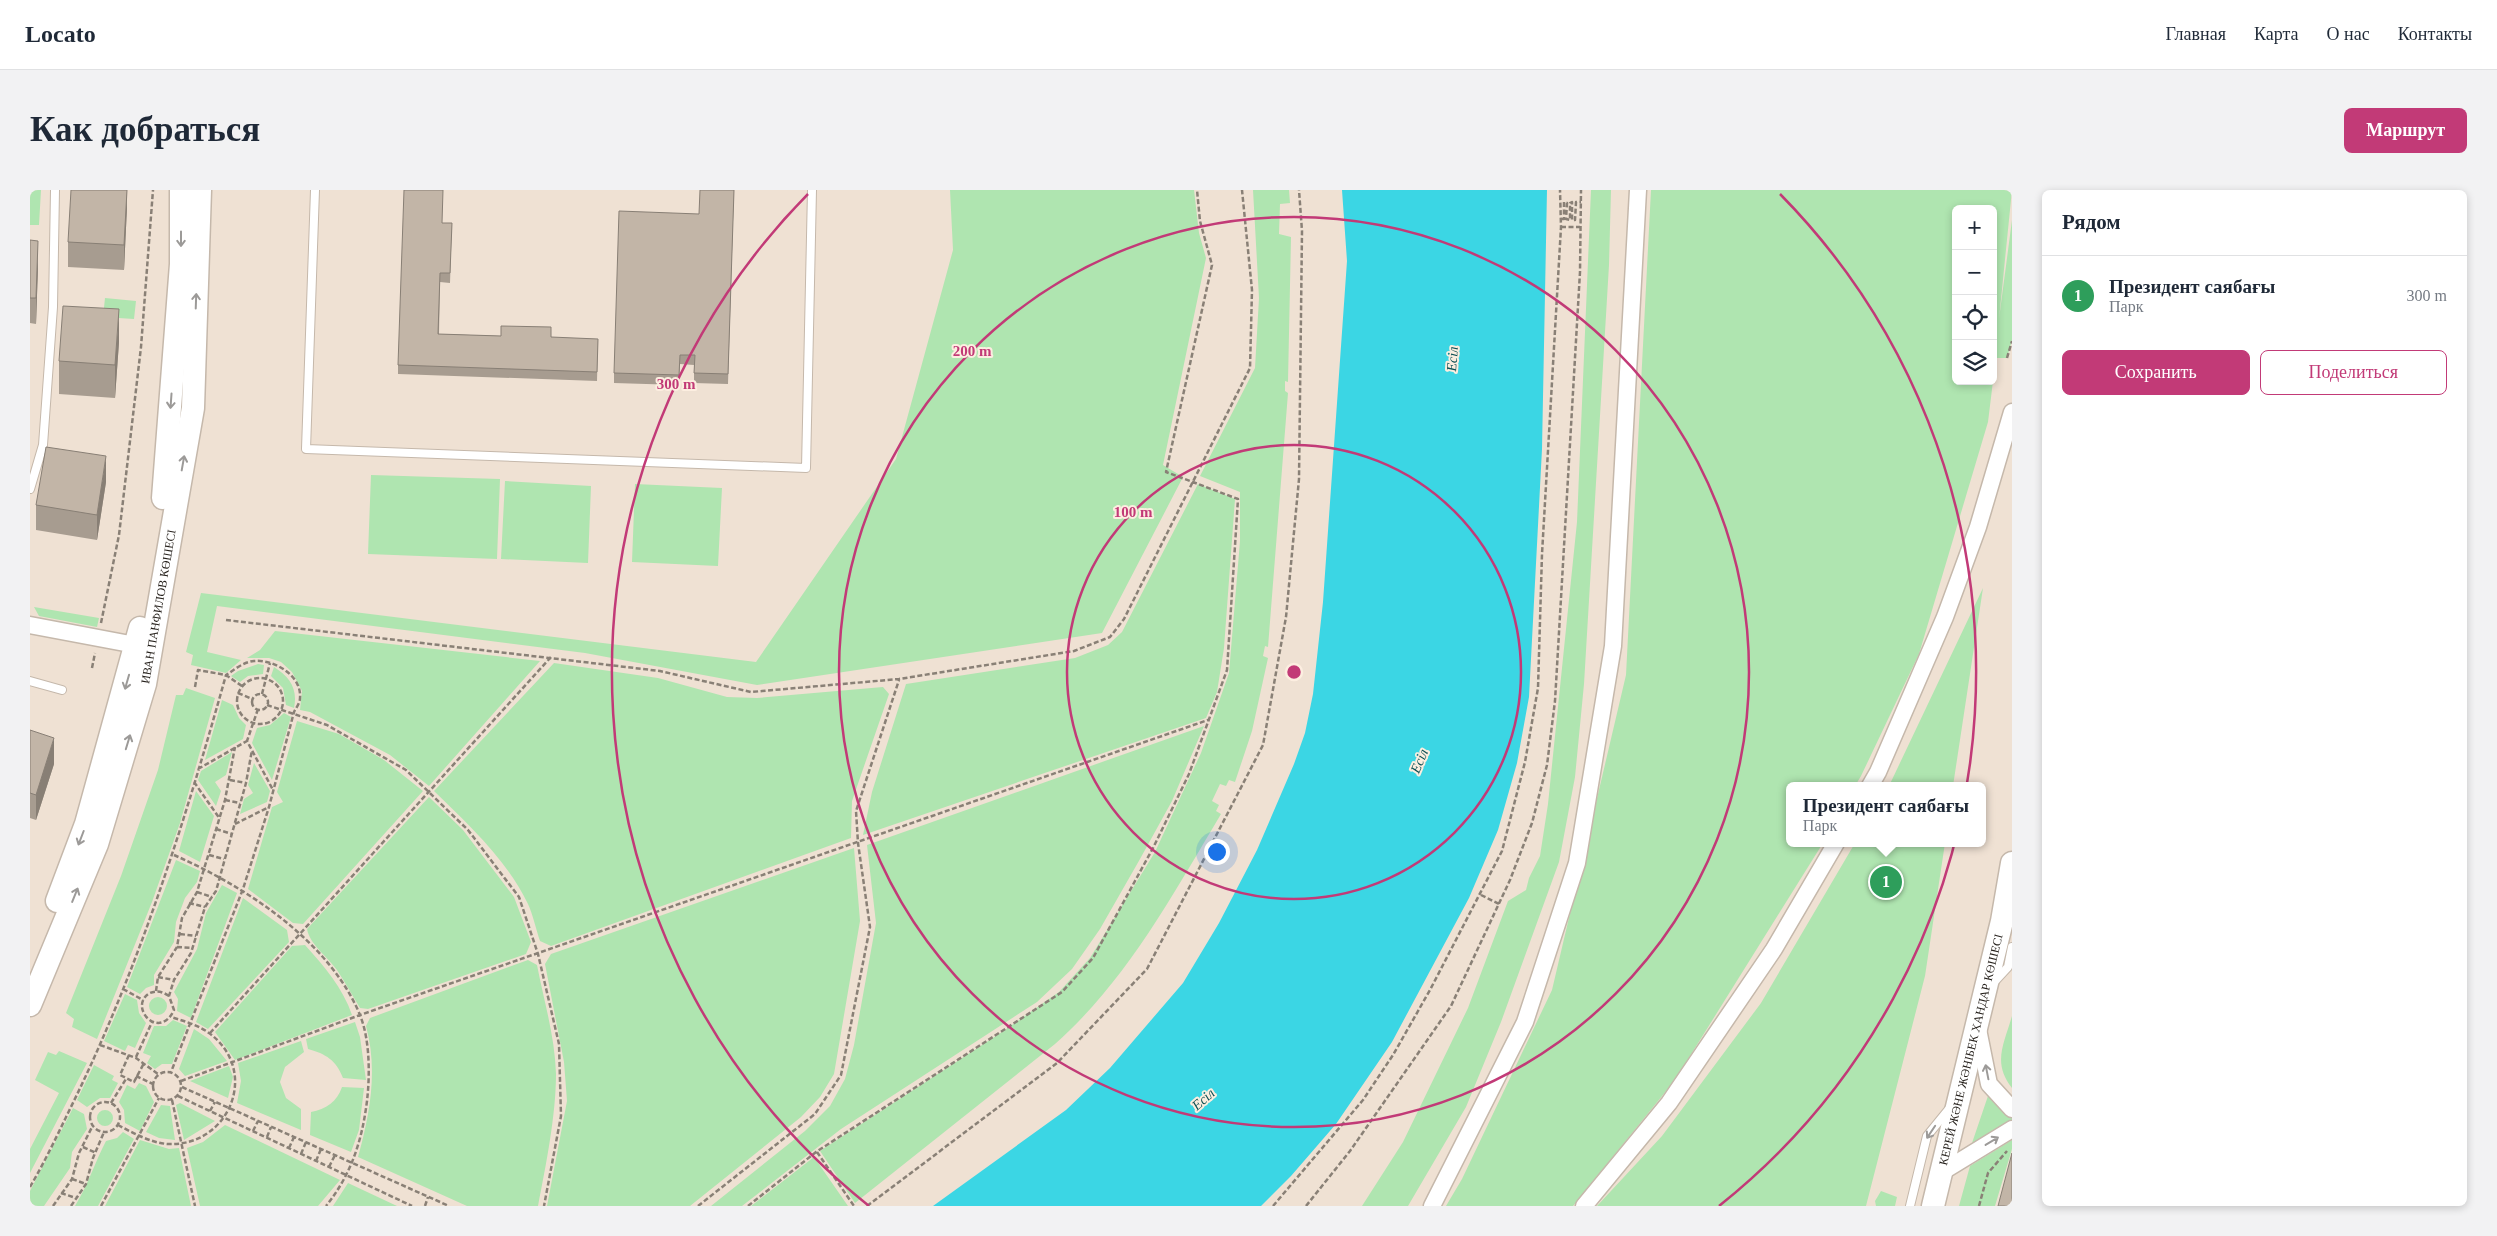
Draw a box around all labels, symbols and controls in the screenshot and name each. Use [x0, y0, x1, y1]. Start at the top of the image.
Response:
text: Locato [25, 21, 96, 47]
text: Главная [2166, 24, 2226, 44]
text: Карта [2254, 24, 2299, 44]
text: О нас [2327, 24, 2370, 44]
text: Контакты [2398, 24, 2472, 44]
button: Маршрут [2344, 108, 2467, 153]
text: Как добраться [30, 110, 260, 149]
map controls [1952, 205, 1997, 385]
button: + [1952, 205, 1997, 250]
text: Рядом [2062, 210, 2121, 234]
one-way arrow [176, 230, 186, 246]
button: − [1952, 250, 1997, 295]
text: Президент саябағы [2109, 276, 2275, 297]
text: 1 [2074, 287, 2082, 304]
text: 300 m [2407, 287, 2447, 304]
one-way arrow [192, 293, 201, 309]
button: locate [1952, 295, 1997, 340]
text: Парк [2109, 298, 2143, 315]
button: layers [1952, 340, 1997, 385]
text: 200 m [953, 343, 992, 359]
water label: Есіл [1444, 346, 1461, 373]
button: Сохранить [2062, 350, 2250, 395]
button: Поделиться [2260, 350, 2447, 395]
text: 300 m [657, 376, 696, 392]
one-way arrow [166, 393, 176, 409]
one-way arrow [179, 455, 189, 471]
text: 100 m [1114, 504, 1153, 520]
street label: ИВАН ПАНФИЛОВ КӨШЕСІ [138, 528, 179, 685]
centre of rings [1285, 663, 1303, 681]
one-way arrow [121, 673, 131, 689]
one-way arrow [123, 734, 133, 750]
water label: Есіл [1407, 747, 1431, 776]
popup [1786, 782, 1986, 847]
text: Президент саябағы [1803, 795, 1969, 816]
text: Парк [1803, 817, 1837, 834]
one-way arrow [76, 830, 85, 845]
your location [1204, 839, 1230, 865]
pin: 1 [1870, 863, 1902, 901]
one-way arrow [71, 888, 81, 903]
street label: КЕРЕЙ ЖӘНЕ ЖӘНІБЕК ХАНДАР КӨШЕСІ [1936, 932, 2006, 1167]
one-way arrow [1981, 1064, 1991, 1080]
water label: Есіл [1188, 1086, 1218, 1114]
one-way arrow [1926, 1125, 1936, 1139]
one-way arrow [1984, 1136, 1998, 1146]

